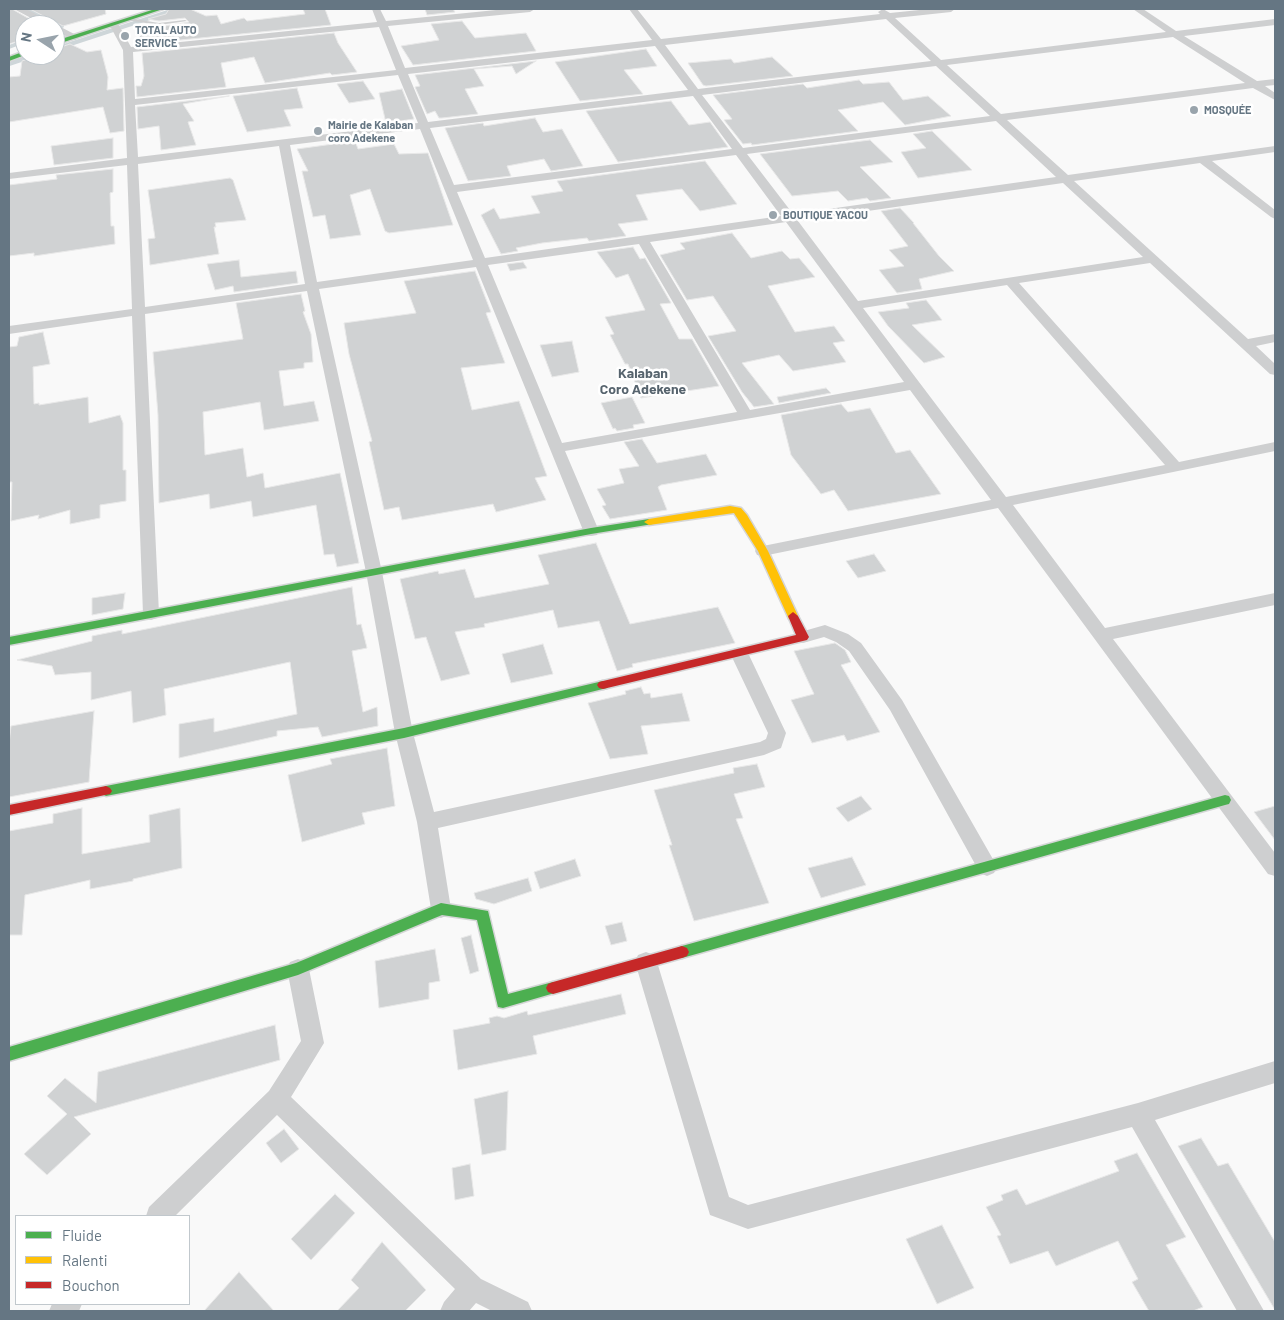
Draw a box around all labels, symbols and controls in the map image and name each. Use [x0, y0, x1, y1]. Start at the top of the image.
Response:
north arrow [15, 15, 65, 65]
place label: TOTAL AUTO SERVICE [135, 23, 197, 49]
marker: TOTAL AUTO SERVICE [119, 30, 131, 42]
text: N [17, 31, 35, 43]
place label: MOSQUÉE [1204, 103, 1252, 117]
marker: MOSQUÉE [1188, 104, 1200, 116]
place label: Mairie de Kalaban coro Adekene [328, 118, 413, 144]
marker: Mairie de Kalaban coro Adekene [312, 125, 324, 137]
place label: BOUTIQUE YACOU [783, 208, 868, 222]
marker: BOUTIQUE YACOU [767, 209, 779, 221]
district label: Kalaban Coro Adekene [600, 365, 686, 398]
legend [15, 1215, 190, 1305]
text: Fluide [62, 1226, 102, 1244]
text: Ralenti [62, 1251, 108, 1269]
text: Bouchon [62, 1276, 120, 1294]

